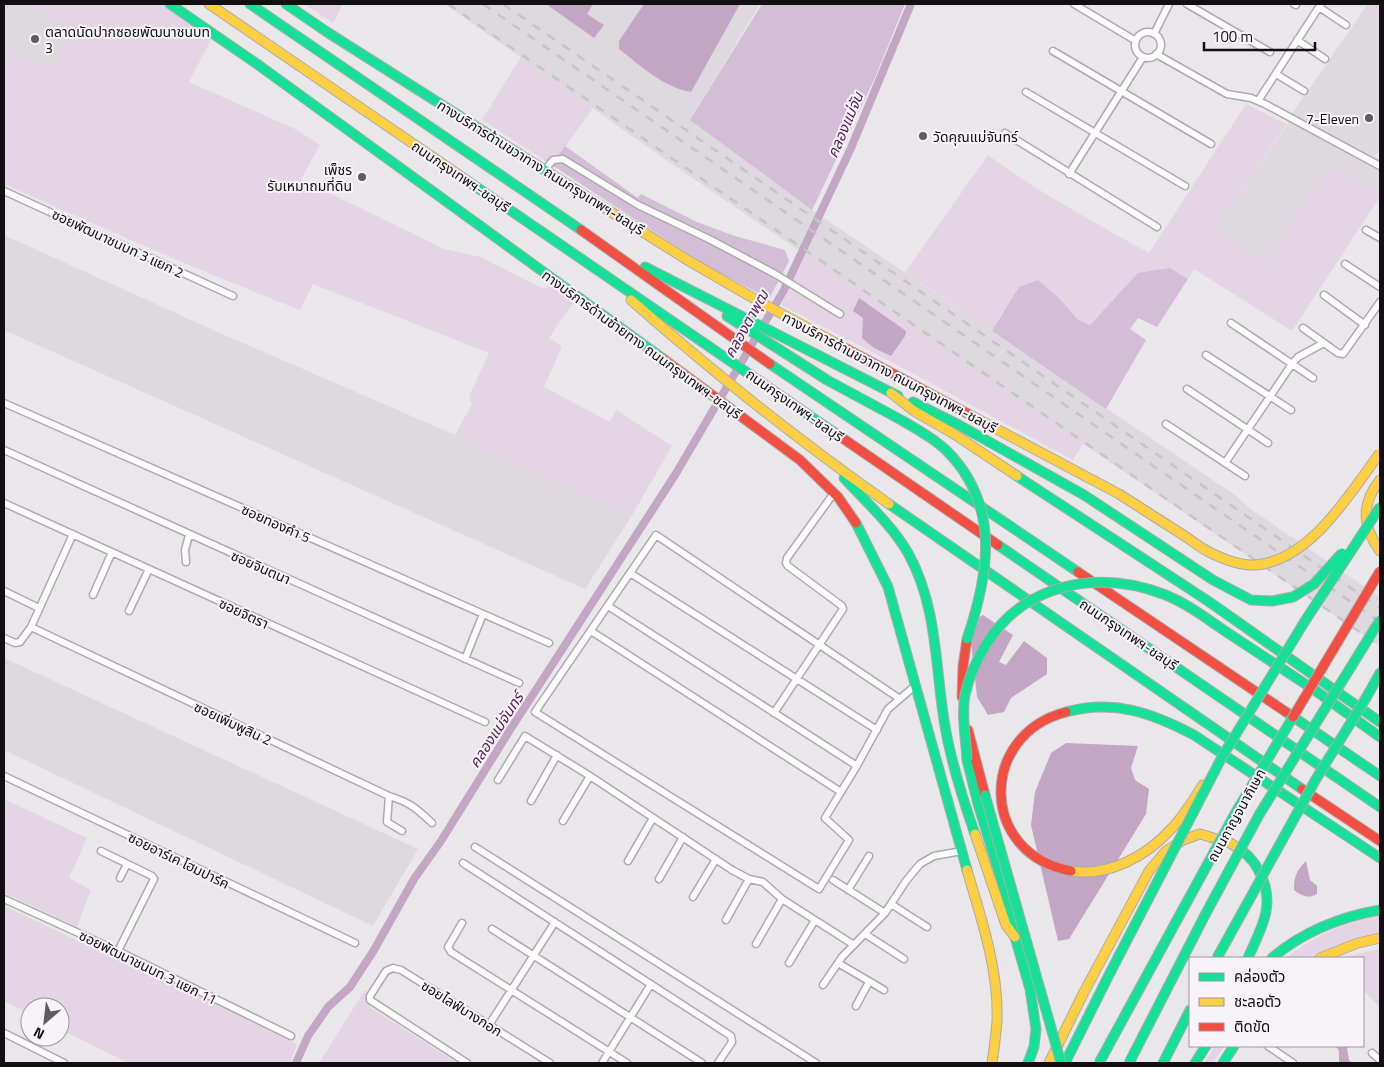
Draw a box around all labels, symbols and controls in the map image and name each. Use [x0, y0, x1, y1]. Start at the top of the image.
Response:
scale bar [1204, 20, 1315, 52]
place label: ตลาดนัดปากซอยพัฒนาชนบท 3 [45, 21, 210, 58]
text: 100 m [1212, 25, 1253, 48]
marker: ตลาดนัดปากซอยพัฒนาชนบท 3 [29, 33, 41, 45]
water label: คลองแม่จัน [821, 88, 869, 161]
street label: ทางบริการด้านขวาทาง ถนนกรุงเทพฯ-ชลบุรี [434, 96, 648, 238]
place label: 7-Eleven [1306, 108, 1359, 129]
marker: 7-Eleven [1363, 112, 1375, 124]
place label: วัดคุณแม่จันทร์ [933, 126, 1018, 147]
marker: วัดคุณแม่จันทร์ [917, 130, 929, 142]
street label: ถนนกรุงเทพฯ-ชลบุรี [409, 137, 513, 215]
place label: เพ็ชร รับเหมาถมที่ดิน [267, 159, 352, 196]
marker: เพ็ชร รับเหมาถมที่ดิน [356, 171, 368, 183]
street label: ซอยพัฒนาชนบท 3 แยก 2 [49, 203, 187, 283]
street label: ทางบริการด้านซ้ายทาง ถนนกรุงเทพฯ-ชลบุรี [538, 264, 746, 424]
water label: คลองตาพุฒ [718, 285, 775, 362]
street label: ทางบริการด้านขวาทาง ถนนกรุงเทพฯ-ชลบุรี [780, 308, 1000, 436]
street label: ถนนกรุงเทพฯ-ชลบุรี [743, 365, 847, 445]
street label: ซอยทองคำ 5 [238, 498, 314, 548]
street label: ซอยจินตนา [228, 545, 294, 589]
street label: ซอยจิตรา [216, 592, 272, 634]
street label: ถนนกรุงเทพฯ-ชลบุรี [1075, 593, 1183, 675]
water label: คลองแม่จันทร์ [463, 685, 531, 772]
street label: ซอยเพิ่มพูสิน 2 [191, 696, 275, 750]
street label: ถนนกาญจนาภิเษก [1202, 764, 1270, 866]
street label: ซอยอาร์เค โฮมปาร์ค [125, 826, 233, 894]
street label: ซอยพัฒนาชนบท 3 แยก 11 [76, 924, 220, 1010]
legend [1189, 957, 1364, 1047]
text: คล่องตัว [1234, 965, 1285, 988]
street label: ซอยไลฟ์บางกอก [417, 975, 507, 1041]
text: ชะลอตัว [1234, 990, 1281, 1013]
north arrow [20, 997, 70, 1047]
text: ติดขัด [1234, 1015, 1270, 1038]
text: N [29, 1022, 48, 1045]

